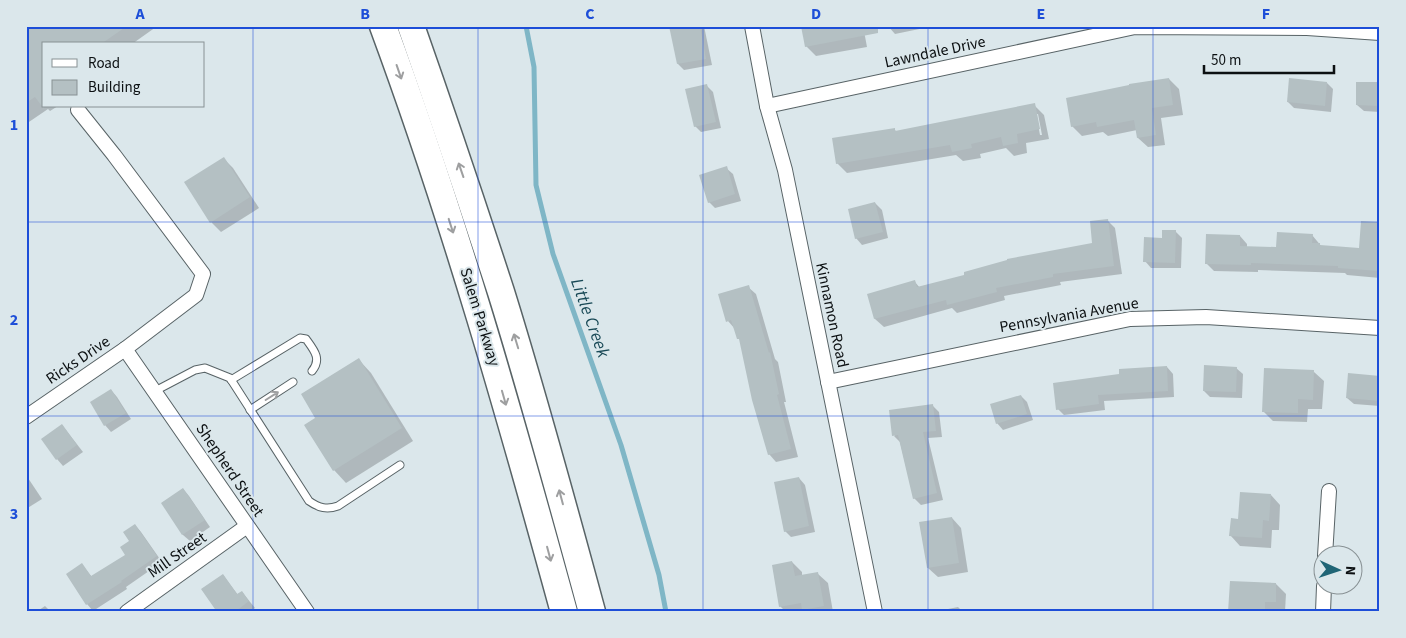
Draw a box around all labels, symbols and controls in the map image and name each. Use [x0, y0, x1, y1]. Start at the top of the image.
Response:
text: A [134, 3, 145, 25]
text: B [360, 3, 370, 25]
text: C [585, 3, 595, 25]
text: D [811, 3, 821, 25]
text: E [1037, 3, 1045, 25]
text: F [1262, 3, 1270, 25]
street label: Lawndale Drive [882, 31, 988, 73]
legend [42, 42, 205, 108]
scale bar [1204, 42, 1334, 74]
text: 50 m [1211, 50, 1241, 71]
text: Road [88, 53, 120, 74]
one-way arrow [395, 64, 404, 79]
text: Building [88, 77, 141, 98]
text: 1 [10, 114, 18, 136]
one-way arrow [456, 162, 465, 178]
one-way arrow [447, 218, 456, 233]
street label: Kinnamon Road [810, 260, 854, 370]
street label: Salem Parkway [455, 265, 506, 369]
water label: Little Creek [564, 275, 616, 362]
street label: Pennsylvania Avenue [998, 292, 1140, 338]
text: 2 [10, 309, 18, 331]
street label: Ricks Drive [42, 330, 114, 389]
one-way arrow [510, 334, 520, 350]
one-way arrow [500, 390, 510, 406]
one-way arrow [264, 391, 278, 401]
street label: Shepherd Street [191, 419, 270, 522]
one-way arrow [556, 490, 565, 506]
text: 3 [10, 503, 18, 525]
street label: Mill Street [143, 526, 211, 583]
one-way arrow [544, 546, 554, 562]
north arrow [1314, 546, 1364, 596]
text: N [1340, 565, 1360, 576]

